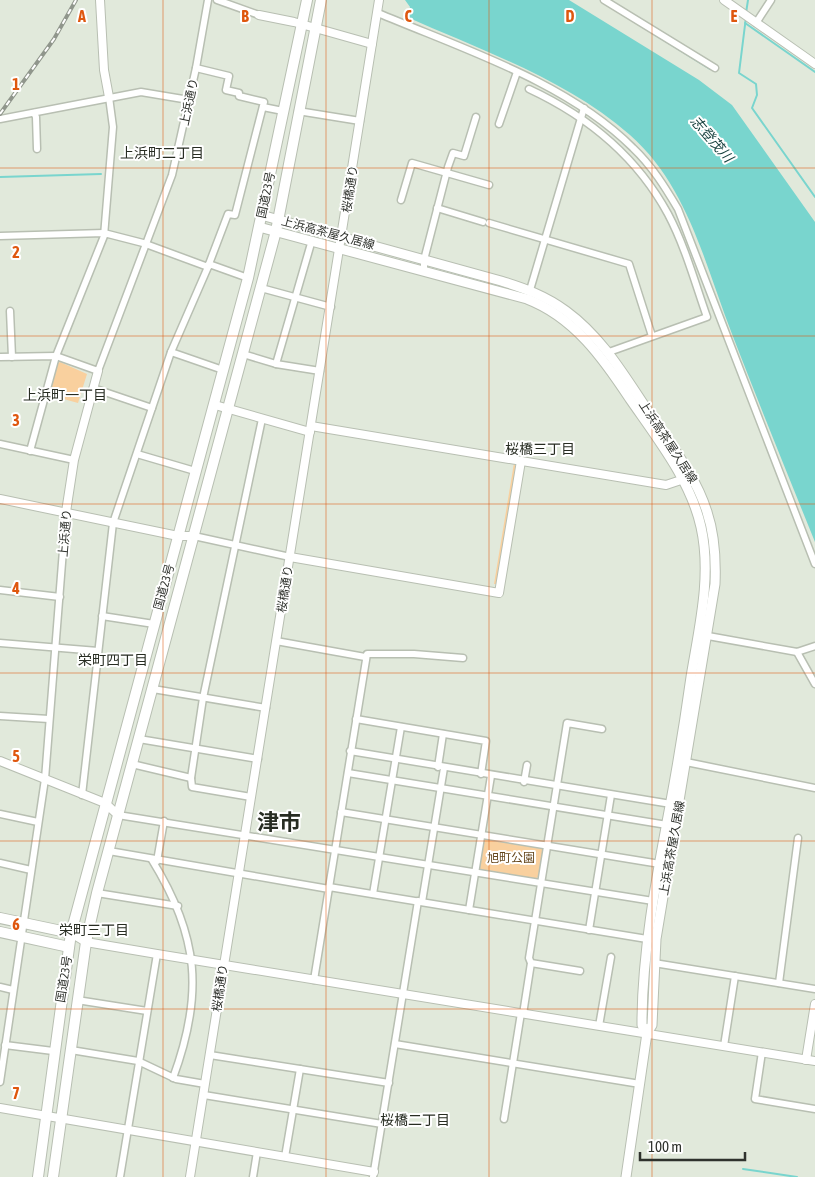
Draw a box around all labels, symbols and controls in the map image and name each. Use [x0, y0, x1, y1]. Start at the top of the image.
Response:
text: A [77, 7, 86, 25]
text: B [241, 7, 249, 25]
text: C [404, 7, 412, 25]
text: D [566, 7, 575, 25]
text: E [731, 7, 738, 25]
text: 1 [12, 75, 20, 93]
street label: 上浜通り [177, 77, 201, 127]
water label: 志登茂川 [688, 113, 738, 167]
district label: 上浜町二丁目 [120, 145, 204, 161]
street label: 桜橋通り [339, 164, 361, 214]
street label: 国道23号 [254, 170, 278, 220]
street label: 上浜高茶屋久居線 [280, 214, 376, 252]
text: 2 [12, 243, 20, 261]
district label: 上浜町一丁目 [23, 387, 107, 403]
street label: 上浜高茶屋久居線 [636, 398, 700, 486]
text: 3 [12, 411, 20, 429]
district label: 桜橋三丁目 [505, 441, 575, 457]
street label: 上浜通り [56, 508, 74, 558]
street label: 国道23号 [151, 562, 177, 612]
street label: 桜橋通り [274, 564, 296, 614]
text: 4 [11, 579, 20, 597]
district label: 栄町四丁目 [78, 652, 148, 668]
text: 5 [12, 747, 20, 765]
street label: 上浜高茶屋久居線 [657, 800, 687, 896]
district label: 津市 [257, 809, 301, 835]
park label: 旭町公園 [487, 851, 535, 865]
text: 6 [12, 915, 20, 933]
district label: 栄町三丁目 [59, 922, 129, 938]
street label: 国道23号 [53, 955, 75, 1003]
street label: 桜橋通り [210, 963, 230, 1013]
text: 7 [12, 1084, 20, 1102]
district label: 桜橋二丁目 [380, 1112, 450, 1128]
scale bar [640, 1130, 745, 1162]
text: 100 m [648, 1138, 682, 1155]

